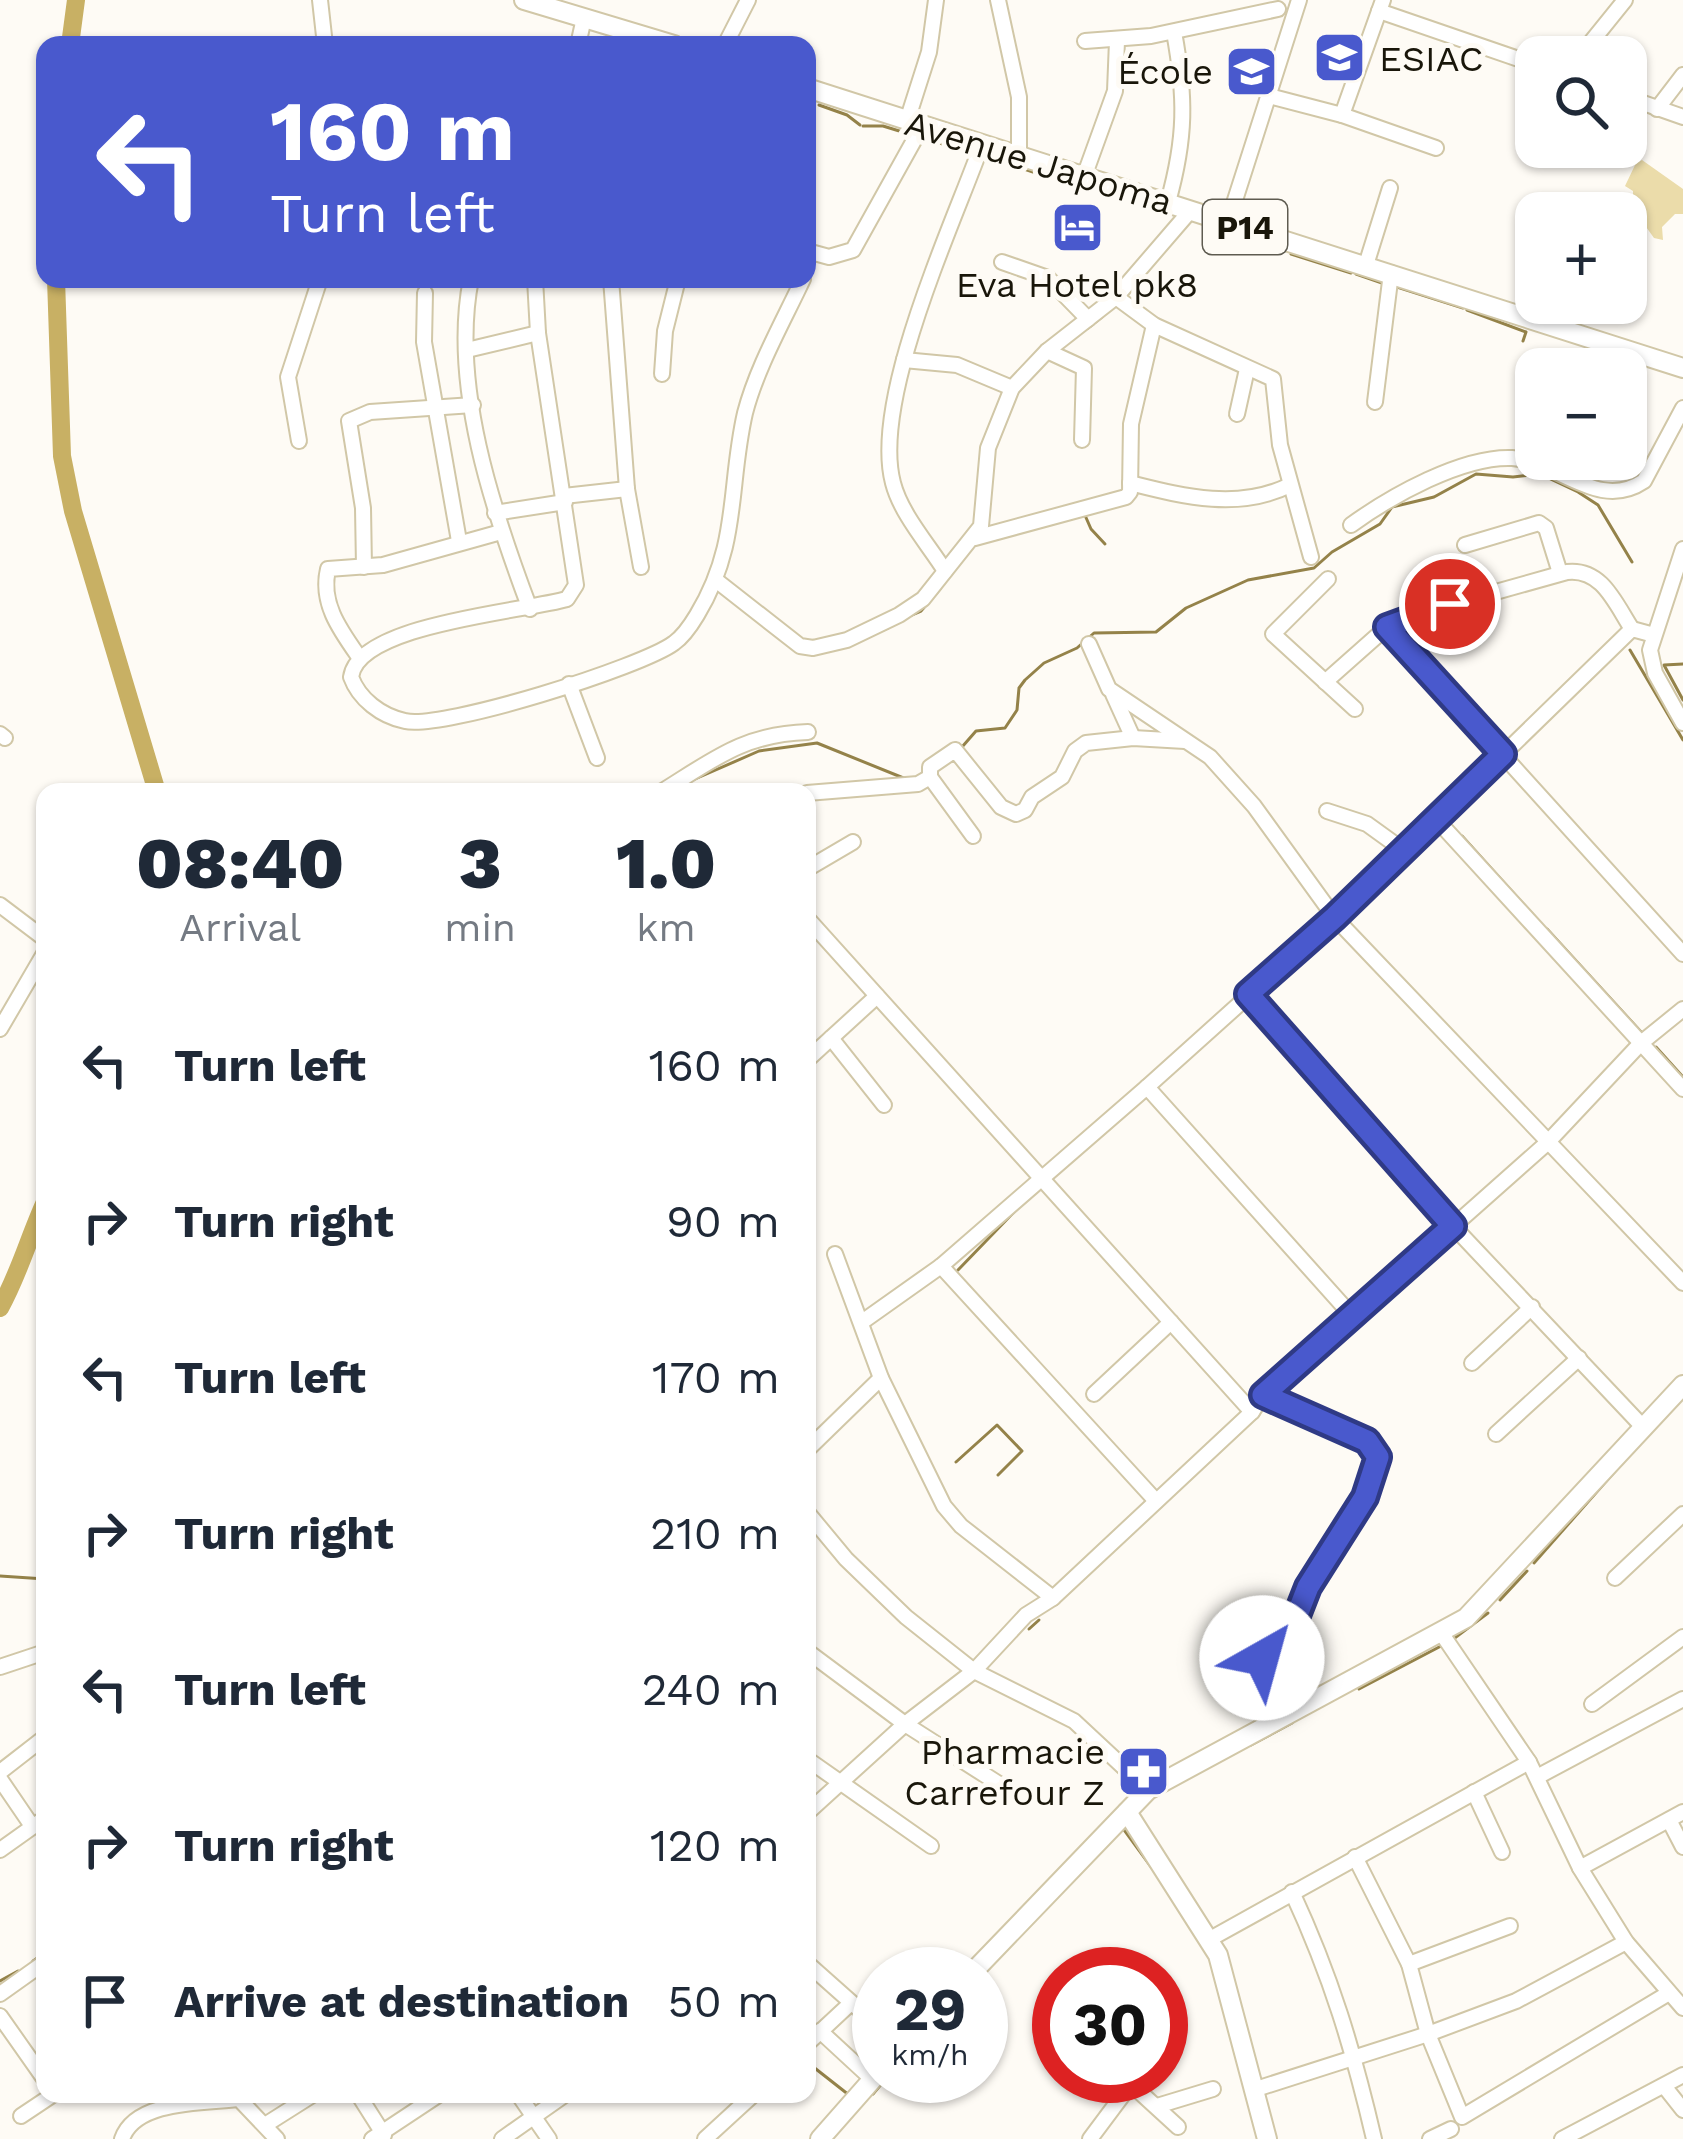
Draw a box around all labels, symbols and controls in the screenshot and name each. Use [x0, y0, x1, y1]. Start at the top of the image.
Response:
school or university icon: ESIAC [1312, 30, 1368, 86]
map controls [1515, 36, 1647, 480]
button: search [1515, 36, 1647, 168]
place label: ESIAC [1379, 38, 1483, 80]
school or university icon: École [1224, 43, 1280, 99]
place label: École [1117, 51, 1213, 93]
text: 160 m [270, 82, 515, 180]
icon: left [72, 84, 228, 240]
street label: Avenue Japoma [900, 102, 1178, 224]
text: Turn left [270, 182, 495, 245]
button: + [1515, 192, 1647, 324]
hotel icon: Eva Hotel pk8 [1049, 200, 1105, 256]
road number: P14 [1203, 200, 1287, 254]
place label: Eva Hotel pk8 [956, 264, 1198, 306]
button: − [1515, 348, 1647, 480]
pin [1399, 553, 1501, 655]
icon: arrive [1417, 571, 1483, 637]
text: 08:40 [136, 821, 344, 905]
text: 3 [459, 821, 502, 905]
text: 1.0 [616, 821, 716, 905]
text: Arrival [179, 905, 301, 950]
text: min [444, 905, 516, 950]
text: km [636, 905, 696, 950]
icon: left [72, 1032, 138, 1098]
text: Turn left [174, 1039, 366, 1092]
text: 160 m [649, 1039, 780, 1092]
icon: right [72, 1188, 138, 1254]
text: Turn right [174, 1195, 394, 1248]
text: 90 m [666, 1195, 780, 1248]
icon: left [72, 1344, 138, 1410]
text: Turn left [174, 1351, 366, 1404]
text: 170 m [652, 1351, 780, 1404]
icon: right [72, 1500, 138, 1566]
text: Turn right [174, 1507, 394, 1560]
text: 210 m [650, 1507, 780, 1560]
position arrow [1199, 1595, 1325, 1721]
icon: left [72, 1656, 138, 1722]
text: Turn left [174, 1663, 366, 1716]
text: 240 m [641, 1663, 780, 1716]
place label: Pharmacie Carrefour Z [904, 1731, 1105, 1814]
pharmacy icon: Pharmacie Carrefour Z [1116, 1744, 1172, 1800]
icon: right [72, 1812, 138, 1878]
text: Turn right [174, 1819, 394, 1872]
text: 120 m [650, 1819, 780, 1872]
speed limit sign: 30 [1032, 1947, 1188, 2103]
icon: arrive [72, 1968, 138, 2034]
text: 29 [894, 1974, 966, 2045]
text: Arrive at destination [174, 1975, 629, 2028]
text: 50 m [668, 1975, 780, 2028]
text: km/h [891, 2037, 969, 2072]

